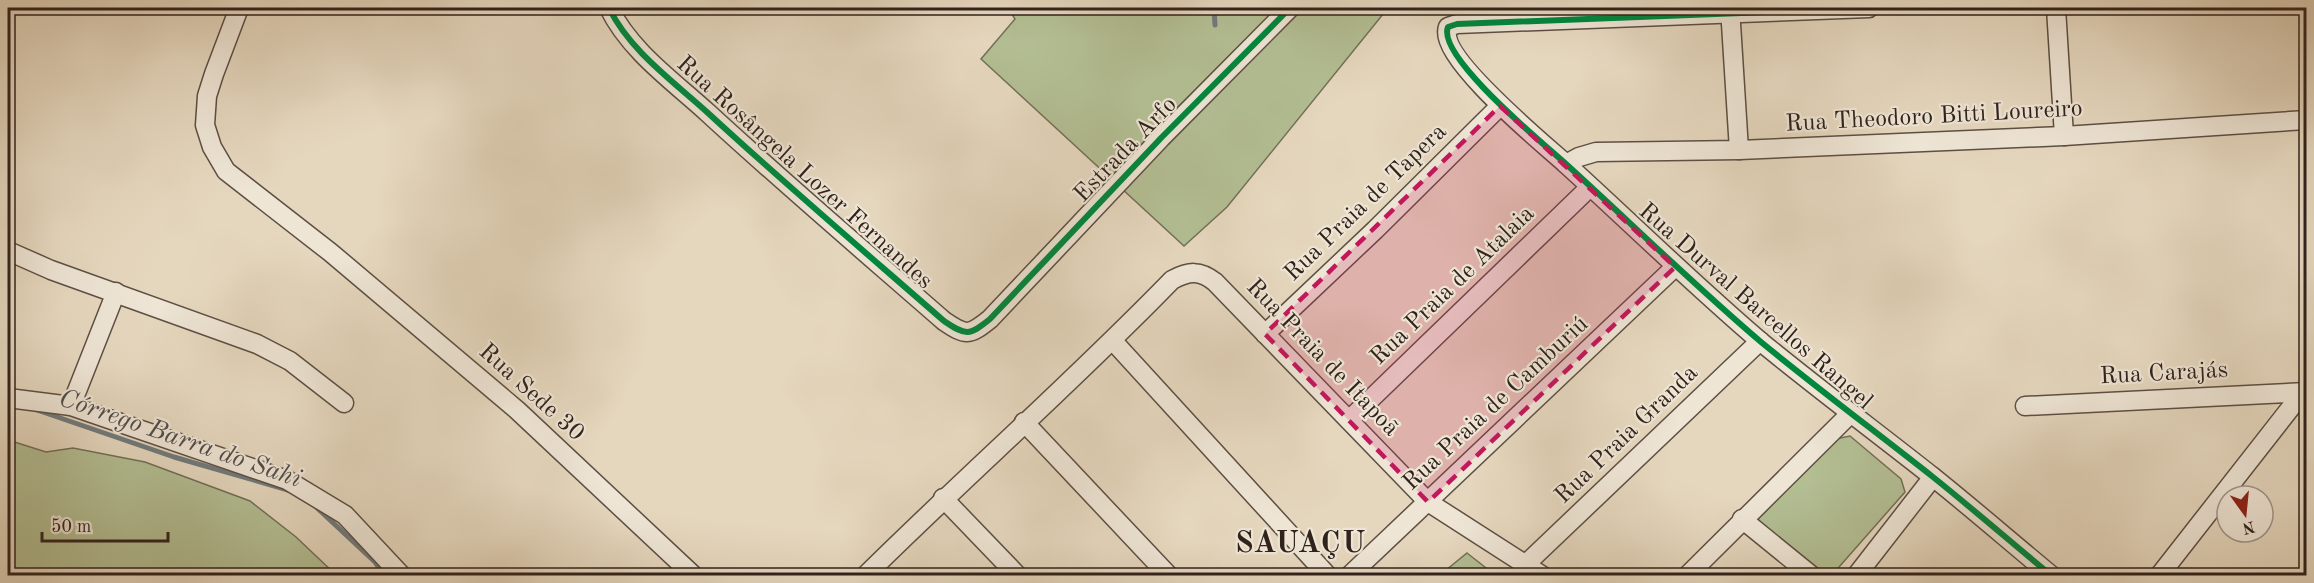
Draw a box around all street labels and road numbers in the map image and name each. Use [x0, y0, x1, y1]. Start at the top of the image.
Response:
street label: Rua Rosângela Lozer Fernandes [671, 52, 937, 294]
street label: Estrada Arfo [1070, 93, 1182, 207]
street label: Rua Theodoro Bitti Loureiro [1785, 97, 2083, 137]
street label: Rua Praia de Tapera [1280, 120, 1452, 286]
street label: Rua Durval Barcellos Rangel [1633, 199, 1877, 415]
street label: Rua Praia de Atalaia [1367, 202, 1540, 370]
street label: Rua Praia de Itapoã [1241, 275, 1403, 441]
street label: Rua Praia de Camburiú [1399, 312, 1593, 496]
street label: Rua Sede 30 [474, 340, 588, 446]
street label: Rua Carajás [2099, 359, 2229, 389]
street label: Rua Praia Granda [1551, 361, 1703, 509]

